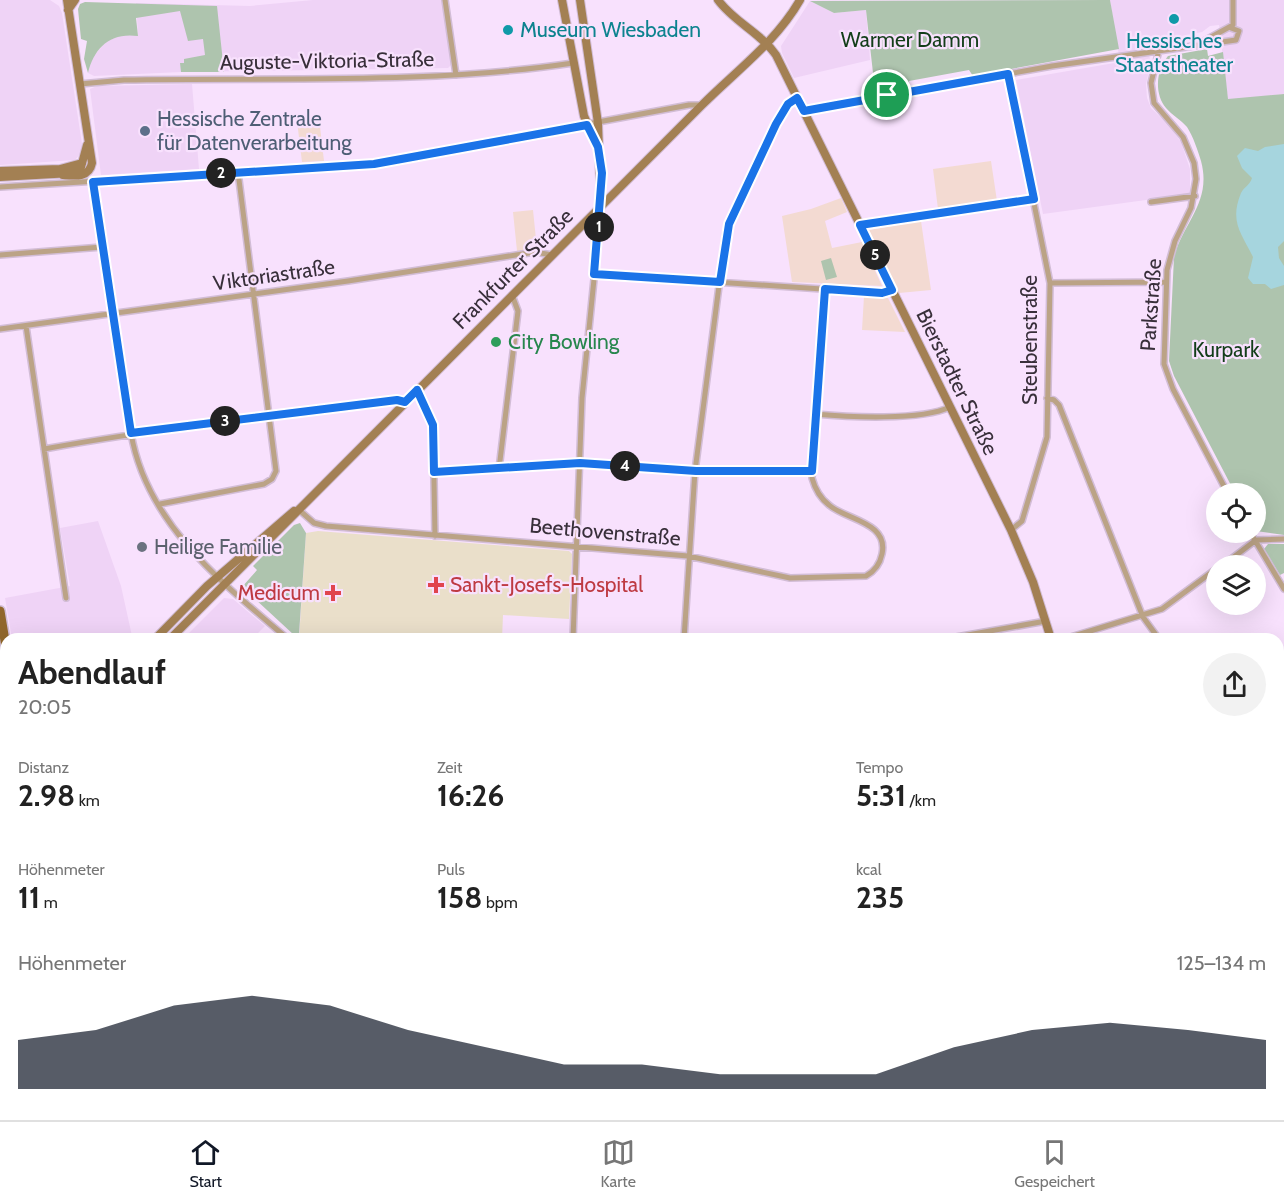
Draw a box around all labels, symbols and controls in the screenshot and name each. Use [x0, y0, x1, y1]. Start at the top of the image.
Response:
marker: Hessisches Staatstheater [1167, 12, 1181, 26]
place label: Museum Wiesbaden [520, 17, 701, 42]
marker: Museum Wiesbaden [501, 23, 515, 37]
park label: Warmer Damm [841, 27, 979, 52]
place label: Hessisches Staatstheater [1115, 28, 1233, 77]
street label: Auguste-Viktoria-Straße [220, 46, 435, 75]
pin [861, 69, 912, 120]
icon: arrive [870, 78, 903, 111]
place label: Hessische Zentrale für Datenverarbeitung [157, 106, 352, 155]
marker: Hessische Zentrale für Datenverarbeitung [138, 124, 152, 138]
pin: 2 [206, 158, 236, 188]
text: 2 [217, 163, 225, 182]
street label: Frankfurter Straße [447, 203, 578, 334]
pin: 1 [584, 212, 614, 242]
text: 1 [596, 217, 602, 236]
pin: 5 [860, 240, 890, 270]
text: 5 [871, 245, 879, 264]
street label: Viktoriastraße [212, 254, 337, 295]
street label: Parkstraße [1135, 257, 1166, 352]
street label: Steubenstraße [1017, 275, 1042, 405]
street label: Bierstadter Straße [911, 305, 1004, 459]
place label: City Bowling [508, 329, 620, 354]
marker: City Bowling [489, 335, 503, 349]
park label: Kurpark [1193, 337, 1260, 362]
pin: 3 [210, 406, 240, 436]
text: 3 [221, 411, 229, 430]
pin: 4 [610, 451, 640, 481]
text: 4 [620, 456, 630, 475]
map controls [1206, 483, 1266, 615]
button: locate [1206, 483, 1266, 543]
street label: Beethovenstraße [528, 512, 682, 551]
place label: Heilige Familie [154, 534, 282, 559]
marker: Heilige Familie [135, 540, 149, 554]
button: layers [1206, 555, 1266, 615]
place label: Sankt-Josefs-Hospital [450, 572, 643, 597]
marker: Sankt-Josefs-Hospital [427, 576, 445, 594]
place label: Medicum [237, 580, 320, 605]
marker: Medicum [324, 584, 342, 602]
text: Abendlauf [18, 652, 166, 692]
button: share [1203, 653, 1266, 716]
text: 20:05 [18, 695, 71, 719]
text: Distanz [18, 758, 69, 777]
text: Zeit [437, 758, 462, 777]
text: Tempo [856, 758, 903, 777]
text: 2.98 [18, 777, 75, 814]
text: 16:26 [437, 777, 504, 814]
text: 5:31 [856, 777, 906, 814]
text: km [75, 791, 100, 810]
text: /km [906, 791, 936, 810]
text: Höhenmeter [18, 860, 104, 879]
text: Puls [437, 860, 465, 879]
text: kcal [856, 860, 882, 879]
text: 11 [18, 879, 40, 916]
text: 158 [437, 879, 482, 916]
text: 235 [856, 879, 904, 916]
text: m [40, 893, 58, 912]
text: bpm [482, 893, 518, 912]
text: Höhenmeter [18, 951, 126, 975]
text: 125–134 m [1177, 951, 1266, 975]
tab: Start [189, 1136, 222, 1191]
tab: Karte [601, 1136, 636, 1191]
tab: Gespeichert [1014, 1136, 1095, 1191]

